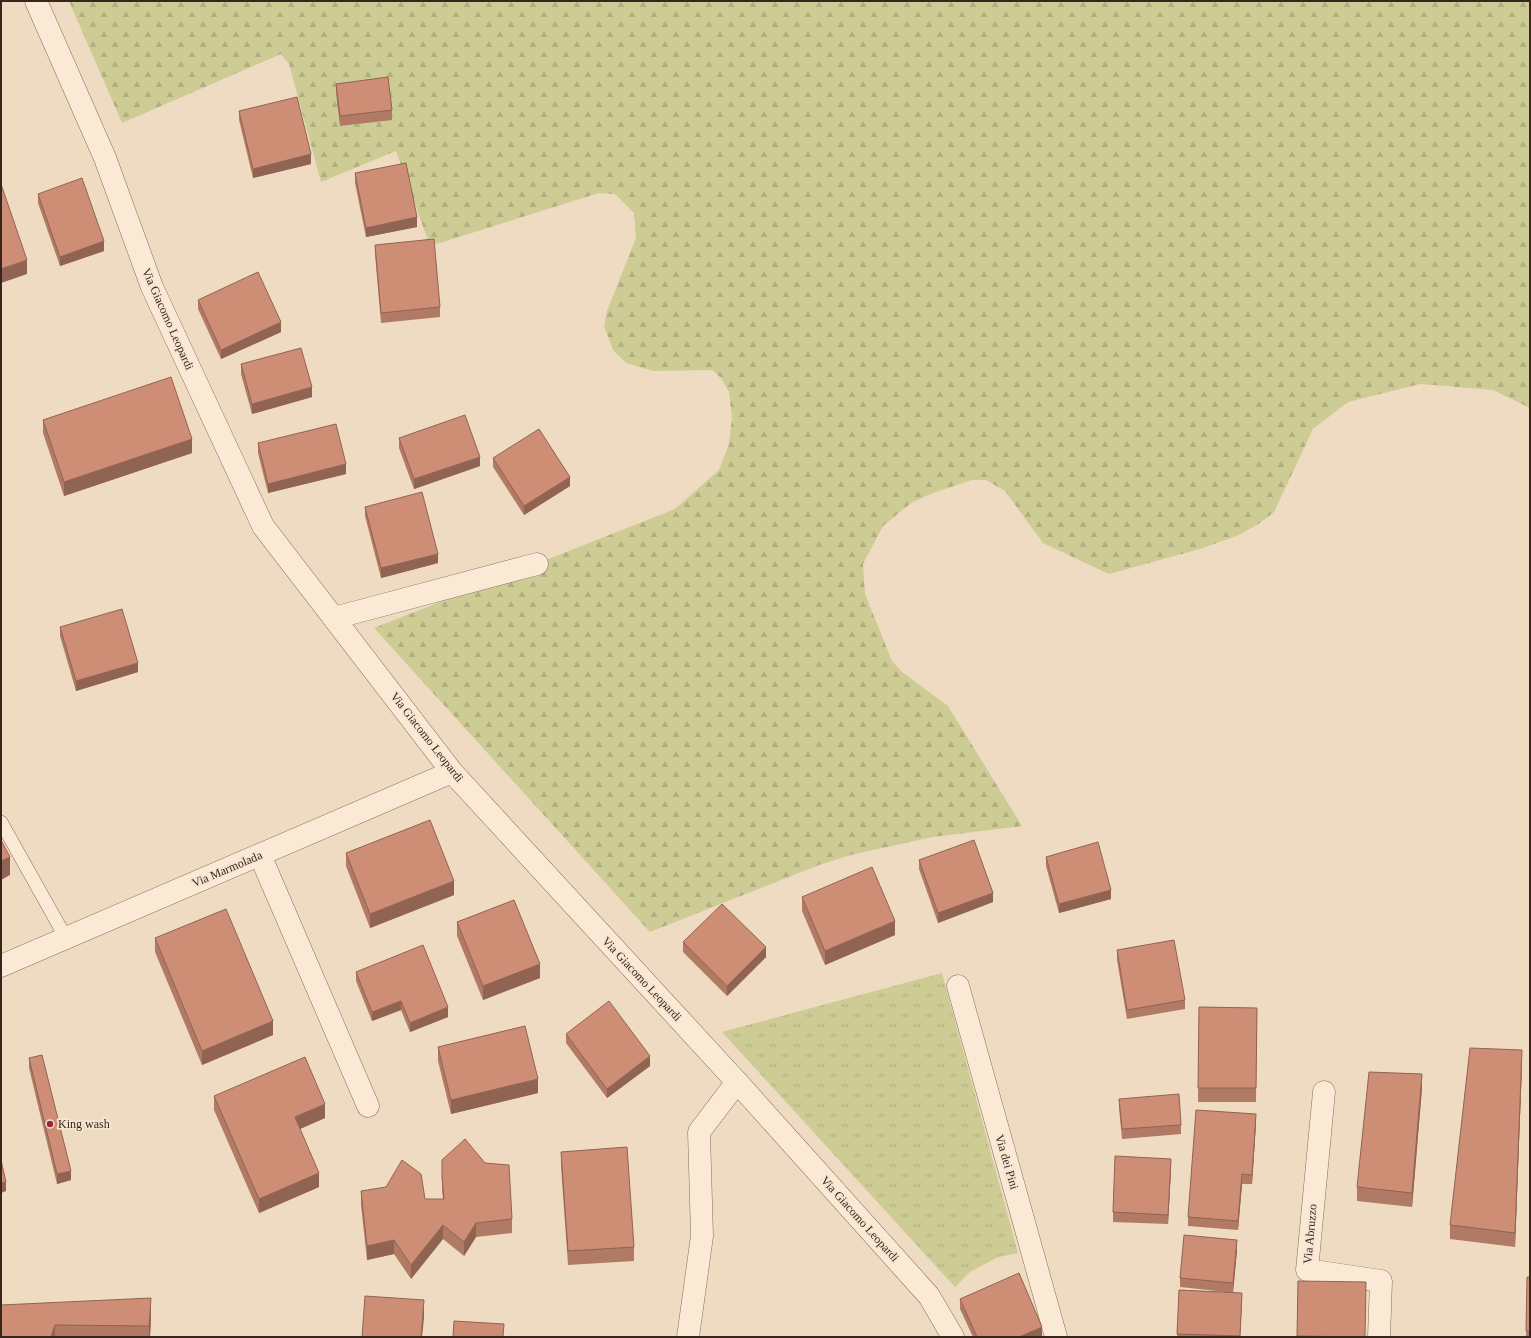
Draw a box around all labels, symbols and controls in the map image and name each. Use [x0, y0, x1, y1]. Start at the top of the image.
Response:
street label: Via Giacomo Leopardi [139, 266, 197, 373]
street label: Via Giacomo Leopardi [388, 689, 467, 785]
street label: Via Marmolada [190, 848, 265, 890]
street label: Via Giacomo Leopardi [599, 934, 685, 1024]
place label: King wash [58, 1117, 110, 1131]
marker: King wash [45, 1119, 55, 1129]
street label: Via dei Pini [992, 1133, 1022, 1192]
street label: Via Giacomo Leopardi [818, 1173, 902, 1265]
street label: Via Abruzzo [1300, 1203, 1320, 1265]

